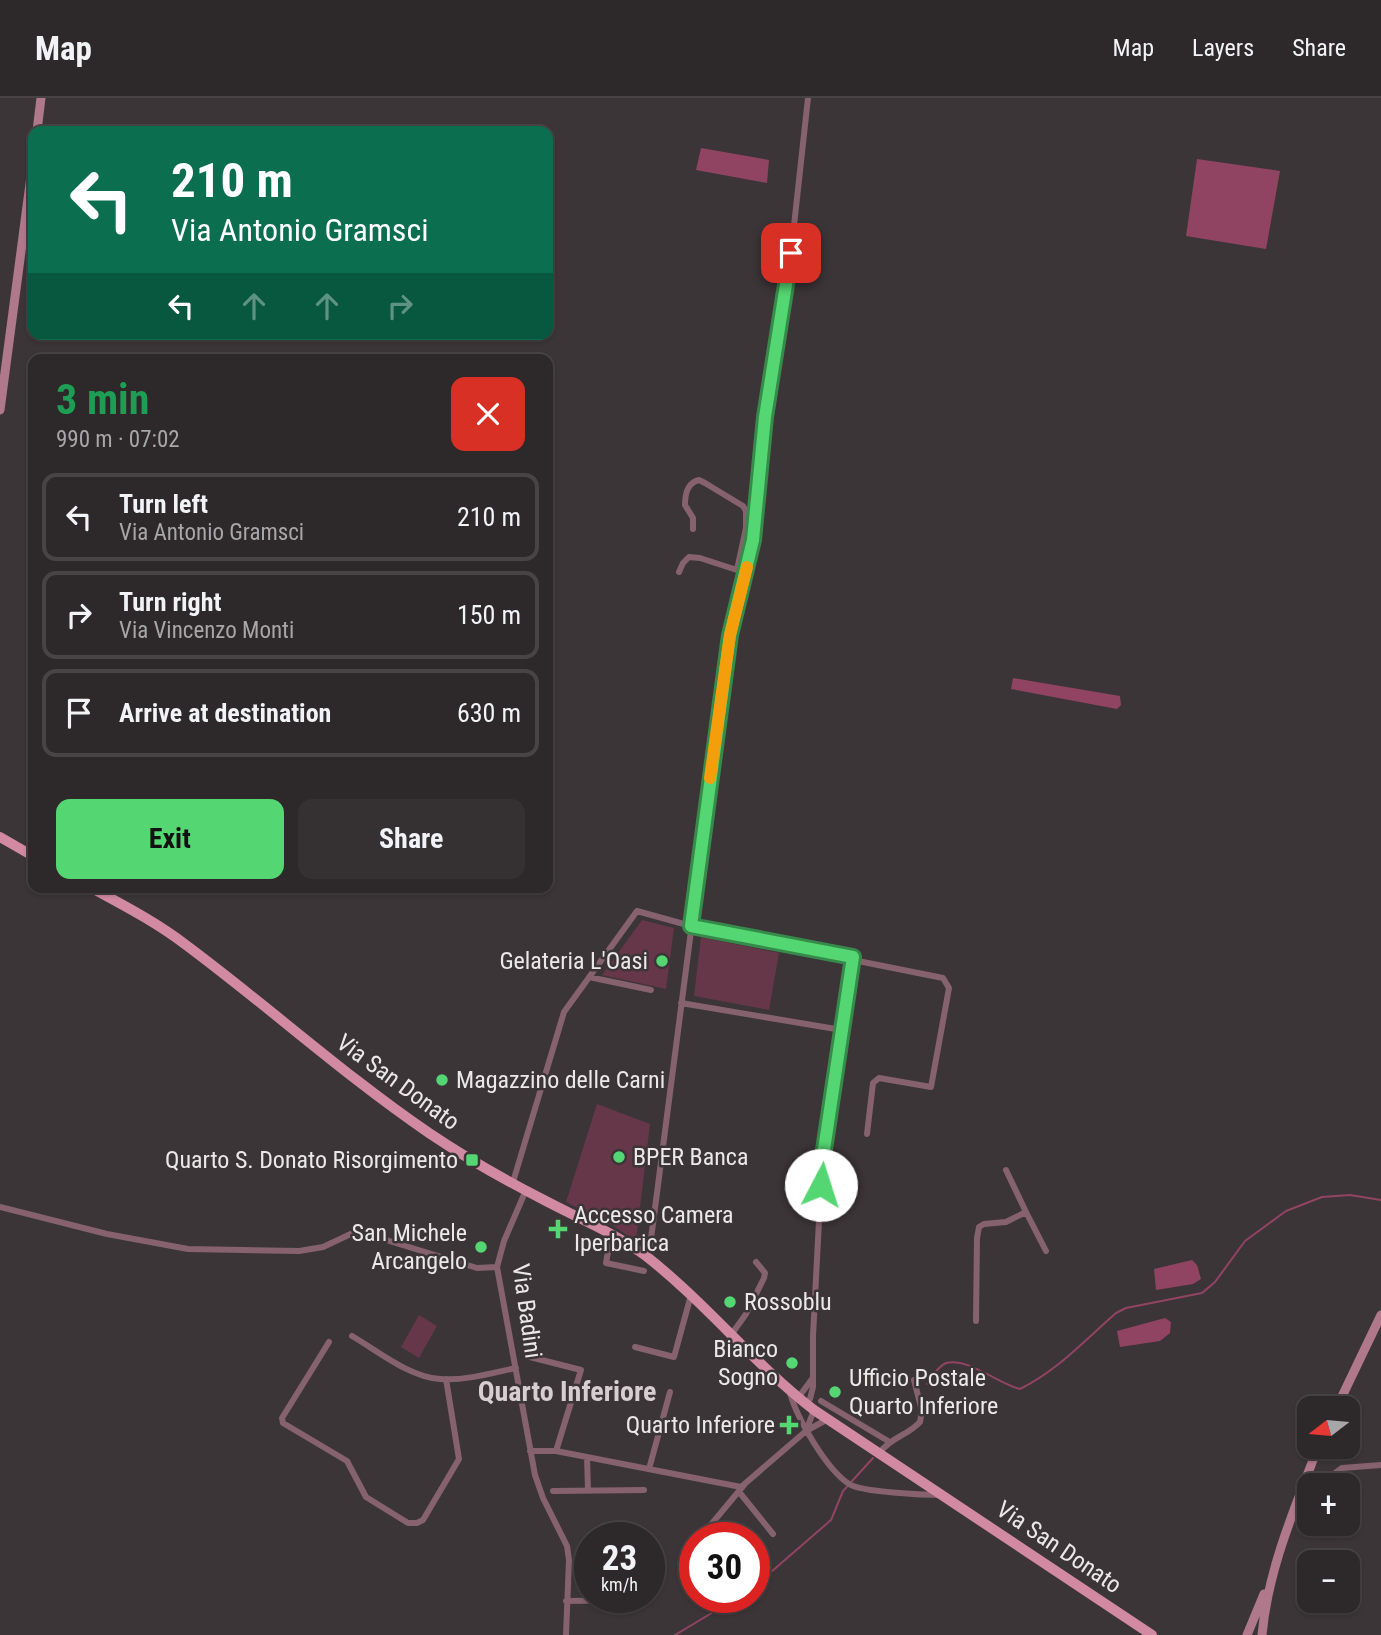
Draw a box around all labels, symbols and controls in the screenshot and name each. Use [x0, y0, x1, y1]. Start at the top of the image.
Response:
text: Map [35, 29, 92, 68]
text: Map [1113, 34, 1154, 62]
text: Layers [1192, 34, 1254, 62]
text: Share [1292, 34, 1346, 62]
text: 210 m [171, 152, 293, 209]
icon: left [56, 154, 147, 245]
text: Via Antonio Gramsci [171, 211, 429, 249]
pin [761, 223, 821, 283]
icon: arrive [772, 234, 810, 272]
icon: left [162, 287, 200, 325]
icon: ahead [235, 287, 273, 325]
icon: ahead [308, 287, 346, 325]
icon: right [381, 287, 419, 325]
text: 3 min [56, 375, 149, 424]
button: close [451, 377, 525, 451]
text: 990 m · 07:02 [56, 426, 180, 453]
text: Turn left [119, 489, 208, 519]
icon: left [60, 498, 98, 536]
text: 210 m [457, 502, 521, 532]
text: Via Antonio Gramsci [119, 519, 304, 546]
text: Turn right [119, 587, 221, 617]
icon: right [60, 596, 98, 634]
text: 150 m [457, 600, 521, 630]
text: Via Vincenzo Monti [119, 617, 294, 644]
icon: arrive [60, 694, 98, 732]
text: Arrive at destination [119, 698, 331, 728]
text: 630 m [457, 698, 521, 728]
button: Exit [56, 799, 284, 879]
button: Share [298, 799, 525, 879]
place label: Gelateria L'Oasi [499, 947, 648, 975]
marker: Gelateria L'Oasi [654, 953, 670, 969]
street label: Via San Donato [331, 1028, 465, 1136]
place label: Magazzino delle Carni [456, 1066, 665, 1094]
marker: Magazzino delle Carni [434, 1072, 450, 1088]
place label: BPER Banca [633, 1143, 748, 1171]
place label: Quarto S. Donato Risorgimento [165, 1146, 458, 1174]
position arrow [784, 1148, 858, 1222]
marker: BPER Banca [611, 1149, 627, 1165]
marker: Quarto S. Donato Risorgimento [464, 1152, 480, 1168]
place label: Accesso Camera Iperbarica [574, 1201, 733, 1257]
place label: San Michele Arcangelo [352, 1219, 467, 1275]
marker: Accesso Camera Iperbarica [548, 1219, 568, 1239]
marker: San Michele Arcangelo [473, 1239, 489, 1255]
street label: Via Badini [507, 1262, 547, 1360]
place label: Rossoblu [744, 1288, 832, 1316]
marker: Rossoblu [722, 1294, 738, 1310]
place label: Bianco Sogno [713, 1335, 778, 1391]
marker: Bianco Sogno [784, 1355, 800, 1371]
place label: Ufficio Postale Quarto Inferiore [849, 1364, 998, 1420]
district label: Quarto Inferiore [478, 1375, 656, 1408]
marker: Ufficio Postale Quarto Inferiore [827, 1384, 843, 1400]
north arrow [1297, 1396, 1360, 1460]
map controls [1297, 1396, 1360, 1613]
place label: Quarto Inferiore [626, 1411, 775, 1439]
marker: Quarto Inferiore [781, 1417, 797, 1433]
button: + [1297, 1473, 1360, 1536]
street label: Via San Donato [991, 1495, 1127, 1599]
speed limit sign: 30 [679, 1522, 770, 1613]
text: 23 [602, 1538, 637, 1579]
button: − [1297, 1550, 1360, 1613]
text: km/h [601, 1574, 638, 1595]

